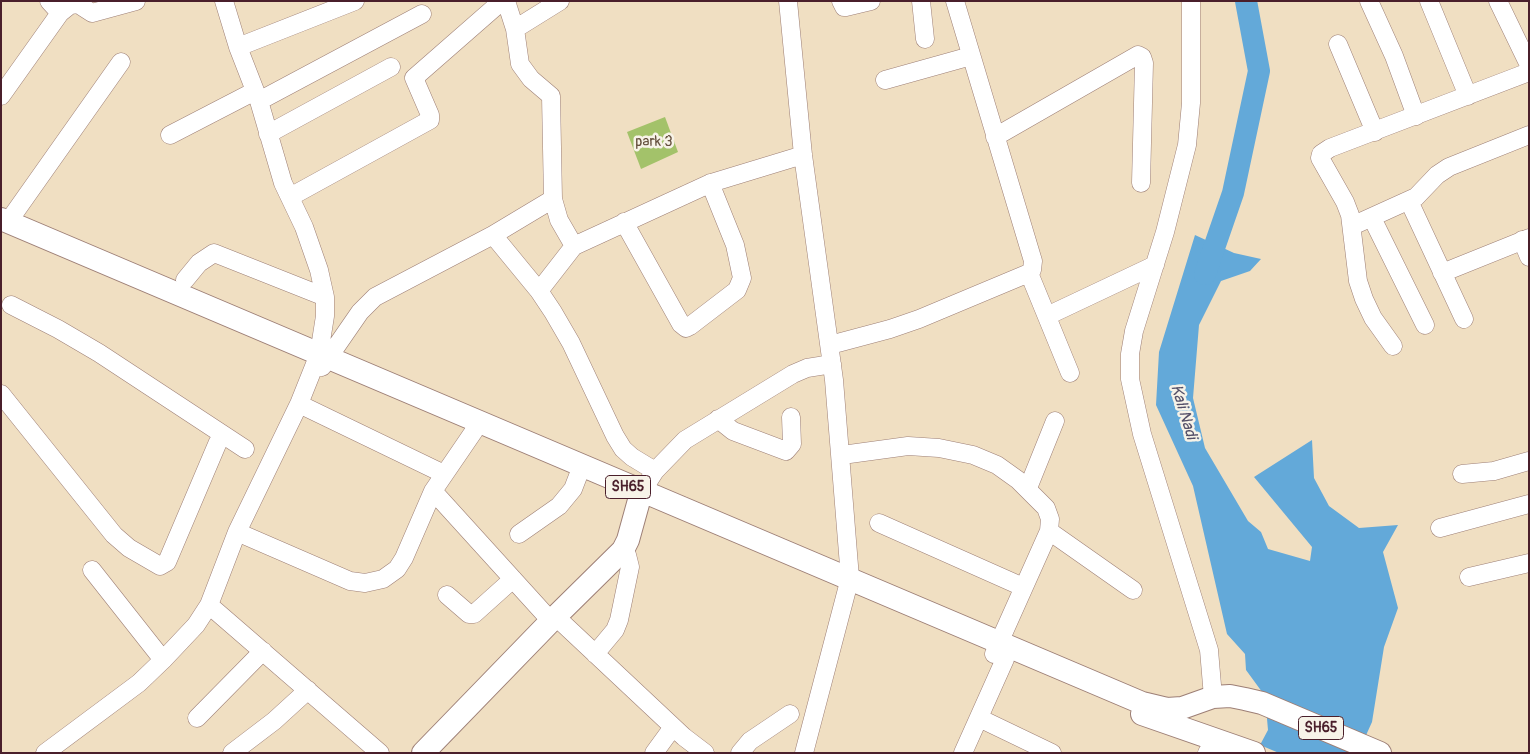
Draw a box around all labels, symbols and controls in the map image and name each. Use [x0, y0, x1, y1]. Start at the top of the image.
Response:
park label: park 3 [635, 133, 673, 151]
water label: Kali Nadi [1166, 382, 1200, 442]
road number: SH65 [606, 476, 650, 498]
road number: SH65 [1298, 716, 1344, 740]

